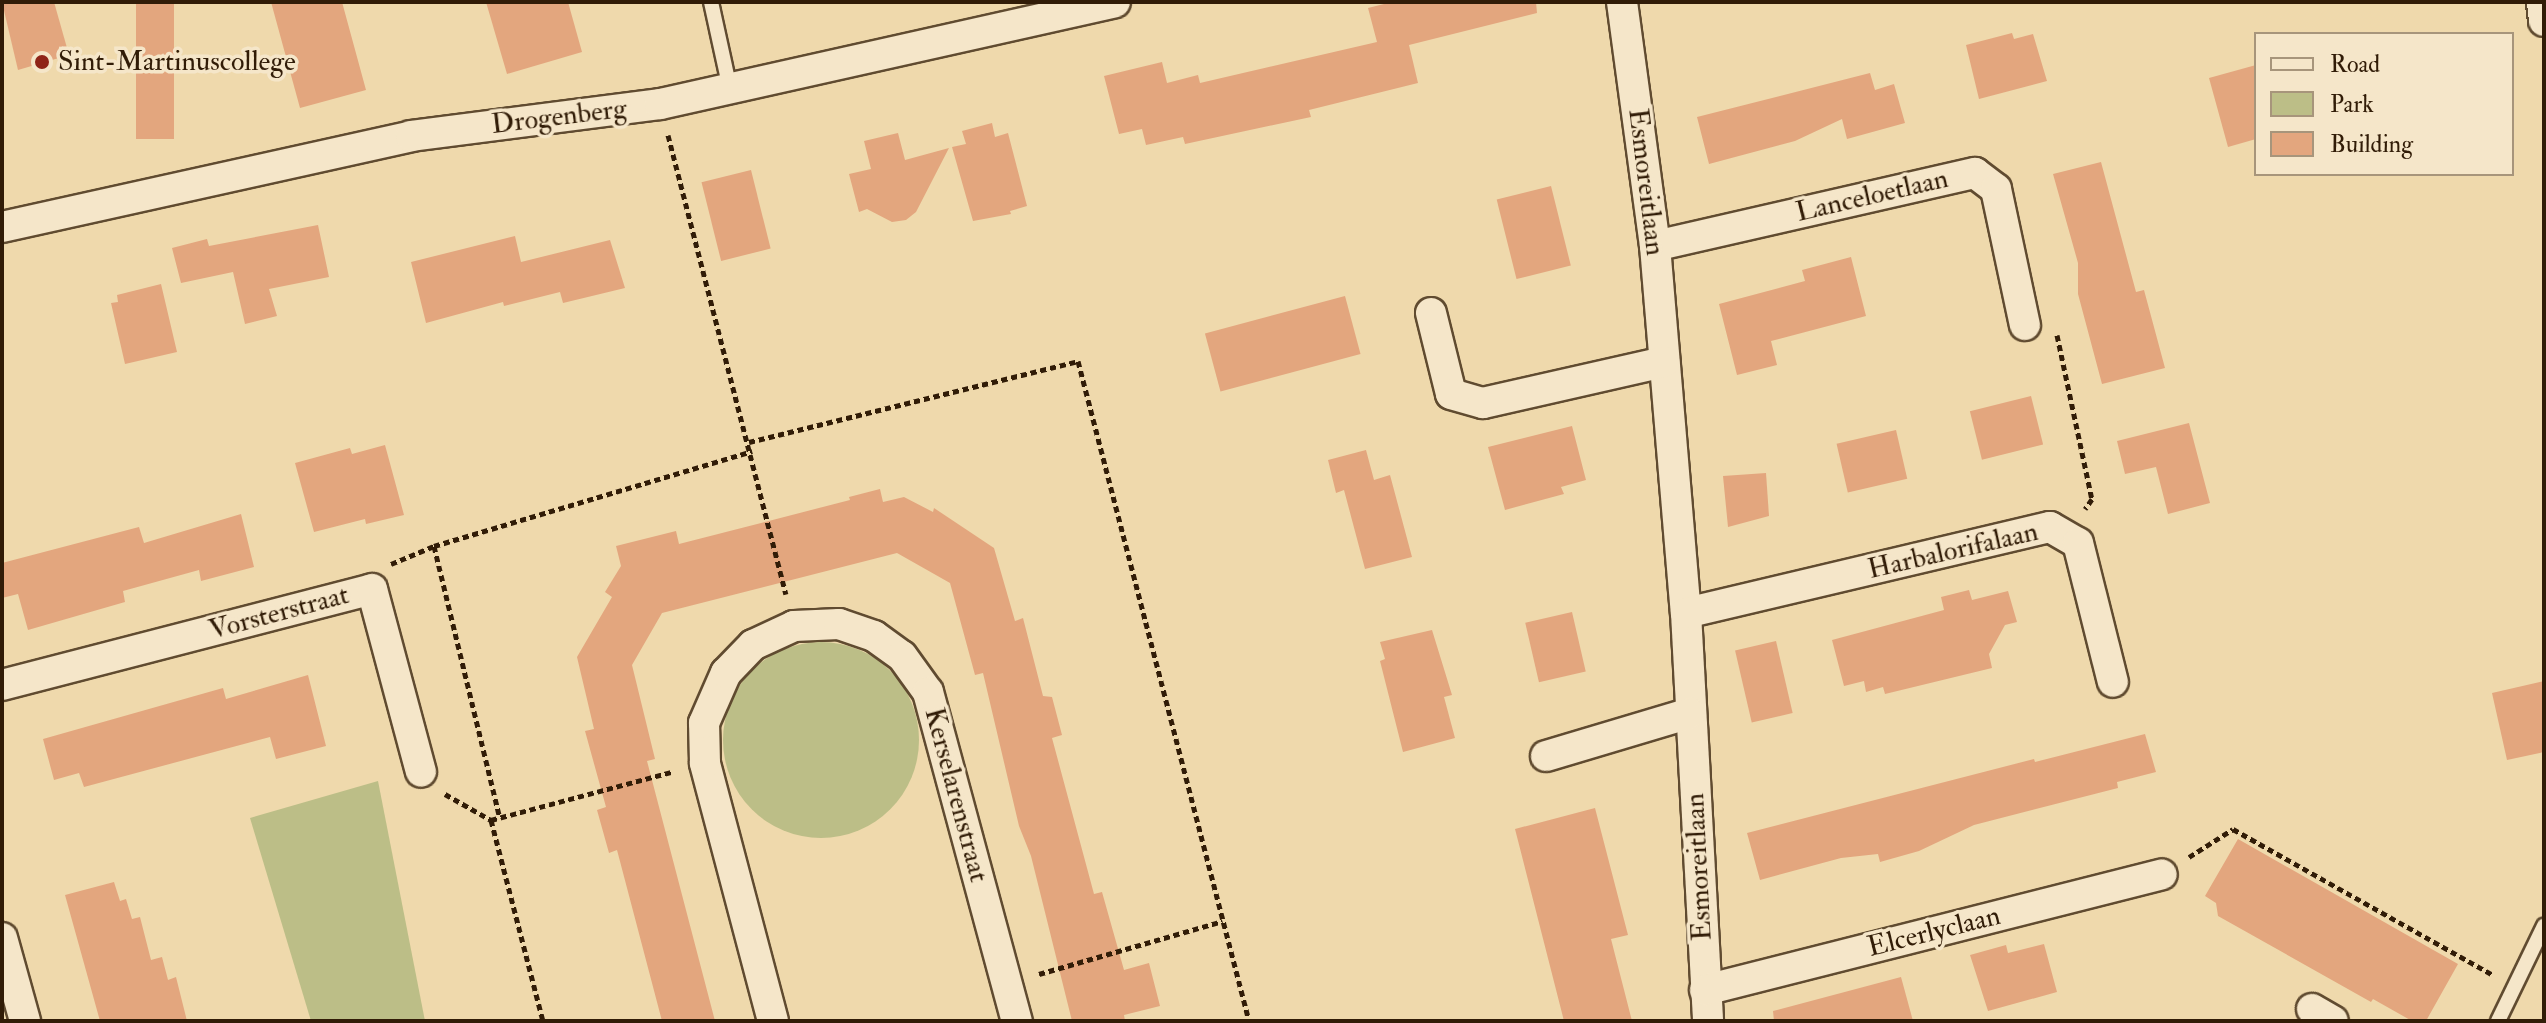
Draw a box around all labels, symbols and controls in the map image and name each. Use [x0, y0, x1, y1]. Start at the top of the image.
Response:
legend [2254, 32, 2514, 176]
place label: Sint-Martinuscollege [58, 45, 296, 79]
text: Road [2330, 49, 2380, 80]
marker: Sint-Martinuscollege [33, 53, 51, 71]
text: Park [2330, 89, 2374, 120]
street label: Drogenberg [489, 92, 629, 142]
street label: Esmoreitlaan [1620, 107, 1672, 257]
text: Building [2330, 129, 2413, 160]
street label: Lanceloetlaan [1793, 162, 1951, 230]
street label: Harbalorifalaan [1865, 515, 2041, 587]
street label: Vorsterstraat [205, 578, 353, 648]
street label: Kerselarenstraat [917, 704, 995, 886]
street label: Esmoreitlaan [1678, 792, 1720, 942]
street label: Elcerlyclaan [1864, 899, 2004, 965]

